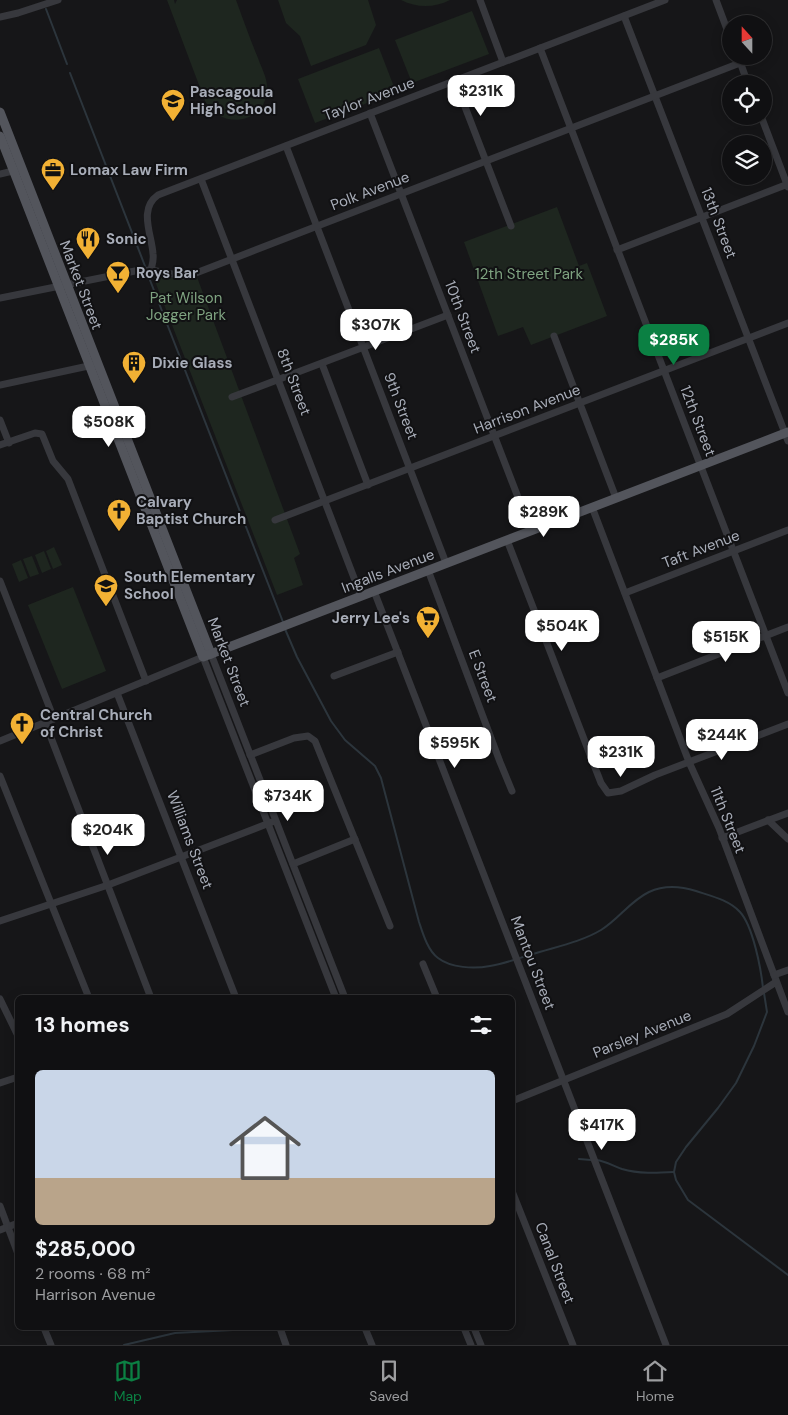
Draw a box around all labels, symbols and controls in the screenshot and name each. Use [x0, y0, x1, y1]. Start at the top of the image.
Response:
north arrow [722, 15, 772, 65]
map controls [722, 15, 772, 185]
street label: Taylor Avenue [320, 72, 418, 126]
pin: $231K [446, 74, 516, 117]
button: locate [722, 75, 772, 125]
text: $231K [459, 80, 503, 101]
place label: Pascagoula High School [190, 82, 276, 119]
school or university icon: Pascagoula High School [160, 88, 186, 122]
button: layers [722, 135, 772, 185]
office icon: Lomax Law Firm [40, 157, 66, 191]
place label: Lomax Law Firm [70, 160, 188, 180]
street label: Polk Avenue [328, 167, 412, 215]
street label: 13th Street [696, 185, 742, 261]
restaurant icon: Sonic [75, 226, 101, 260]
place label: Sonic [106, 229, 147, 249]
street label: Market Street [55, 238, 107, 333]
bar icon: Roys Bar [105, 260, 131, 294]
place label: Roys Bar [136, 263, 198, 283]
park label: 12th Street Park [475, 264, 583, 284]
street label: 10th Street [440, 278, 486, 356]
park label: Pat Wilson Jogger Park [146, 288, 227, 325]
pin: $307K [341, 308, 411, 351]
text: $307K [351, 314, 401, 335]
pin: $285K [639, 324, 709, 366]
text: $285K [649, 329, 699, 350]
street label: 8th Street [272, 346, 316, 418]
building icon: Dixie Glass [121, 350, 147, 384]
place label: Dixie Glass [152, 353, 232, 373]
street label: 9th Street [379, 370, 423, 443]
street label: Harrison Avenue [471, 379, 583, 439]
street label: 12th Street [675, 383, 721, 459]
pin: $508K [74, 406, 144, 448]
text: $508K [83, 411, 135, 432]
place label: Calvary Baptist Church [136, 492, 246, 529]
pin: $289K [509, 496, 579, 538]
church icon: Calvary Baptist Church [106, 498, 132, 532]
text: $289K [519, 501, 569, 522]
street label: Taft Avenue [659, 525, 743, 573]
street label: Ingalls Avenue [339, 544, 437, 598]
place label: South Elementary School [124, 567, 255, 604]
school or university icon: South Elementary School [93, 573, 119, 607]
supermarket icon: Jerry Lee's [415, 605, 441, 639]
place label: Jerry Lee's [332, 608, 410, 628]
pin: $504K [527, 610, 597, 652]
street label: Market Street [203, 615, 255, 710]
text: $504K [536, 615, 588, 636]
pin: $515K [691, 620, 761, 663]
text: $515K [703, 626, 749, 647]
street label: E Street [464, 647, 502, 705]
place label: Central Church of Christ [40, 705, 152, 742]
church icon: Central Church of Christ [9, 711, 35, 745]
pin: $244K [687, 718, 757, 761]
text: $244K [697, 724, 747, 745]
pin: $595K [420, 726, 490, 769]
text: $595K [430, 732, 480, 753]
pin: $231K [586, 736, 656, 778]
text: $231K [599, 741, 643, 762]
pin: $734K [253, 780, 323, 822]
street label: 11th Street [706, 784, 750, 856]
text: $734K [264, 785, 312, 806]
street label: Williams Street [162, 788, 218, 892]
pin: $204K [73, 814, 143, 856]
text: $204K [83, 819, 133, 840]
street label: Mantou Street [506, 913, 560, 1013]
street label: Parsley Avenue [590, 1005, 694, 1063]
text: 13 homes [35, 1011, 130, 1039]
icon: filters [467, 1011, 495, 1039]
icon: home [220, 1103, 310, 1193]
pin: $417K [567, 1108, 637, 1151]
text: $417K [580, 1114, 624, 1135]
street label: Canal Street [530, 1219, 580, 1307]
text: $285,000 [35, 1235, 136, 1263]
text: 2 rooms · 68 m² [35, 1263, 151, 1284]
text: Harrison Avenue [35, 1284, 156, 1305]
tab: Map [114, 1357, 142, 1405]
tab: Saved [369, 1357, 409, 1405]
tab: Home [636, 1357, 674, 1405]

